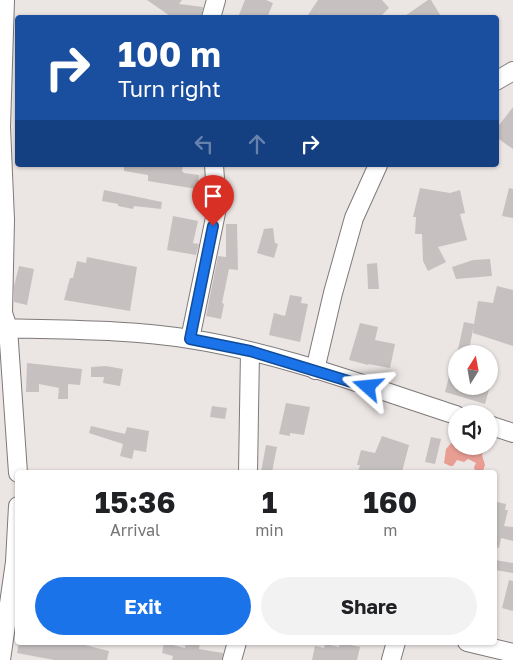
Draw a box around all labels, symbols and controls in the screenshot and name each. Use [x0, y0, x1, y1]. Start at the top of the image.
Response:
text: 100 m [118, 33, 221, 75]
icon: right [35, 35, 100, 100]
text: Turn right [118, 75, 221, 102]
icon: left [190, 130, 218, 158]
icon: ahead [243, 130, 271, 158]
icon: right [296, 130, 324, 158]
pin [192, 175, 234, 226]
icon: arrive [199, 182, 227, 210]
north arrow [448, 345, 498, 395]
map controls [448, 345, 498, 455]
position arrow [341, 360, 393, 412]
button: sound [448, 405, 498, 455]
text: 15:36 [95, 484, 175, 520]
text: 1 [262, 484, 277, 520]
text: 160 [363, 484, 417, 520]
text: Arrival [110, 520, 160, 540]
text: min [255, 520, 284, 540]
text: m [383, 520, 397, 540]
button: Exit [35, 577, 251, 635]
button: Share [261, 577, 477, 635]

